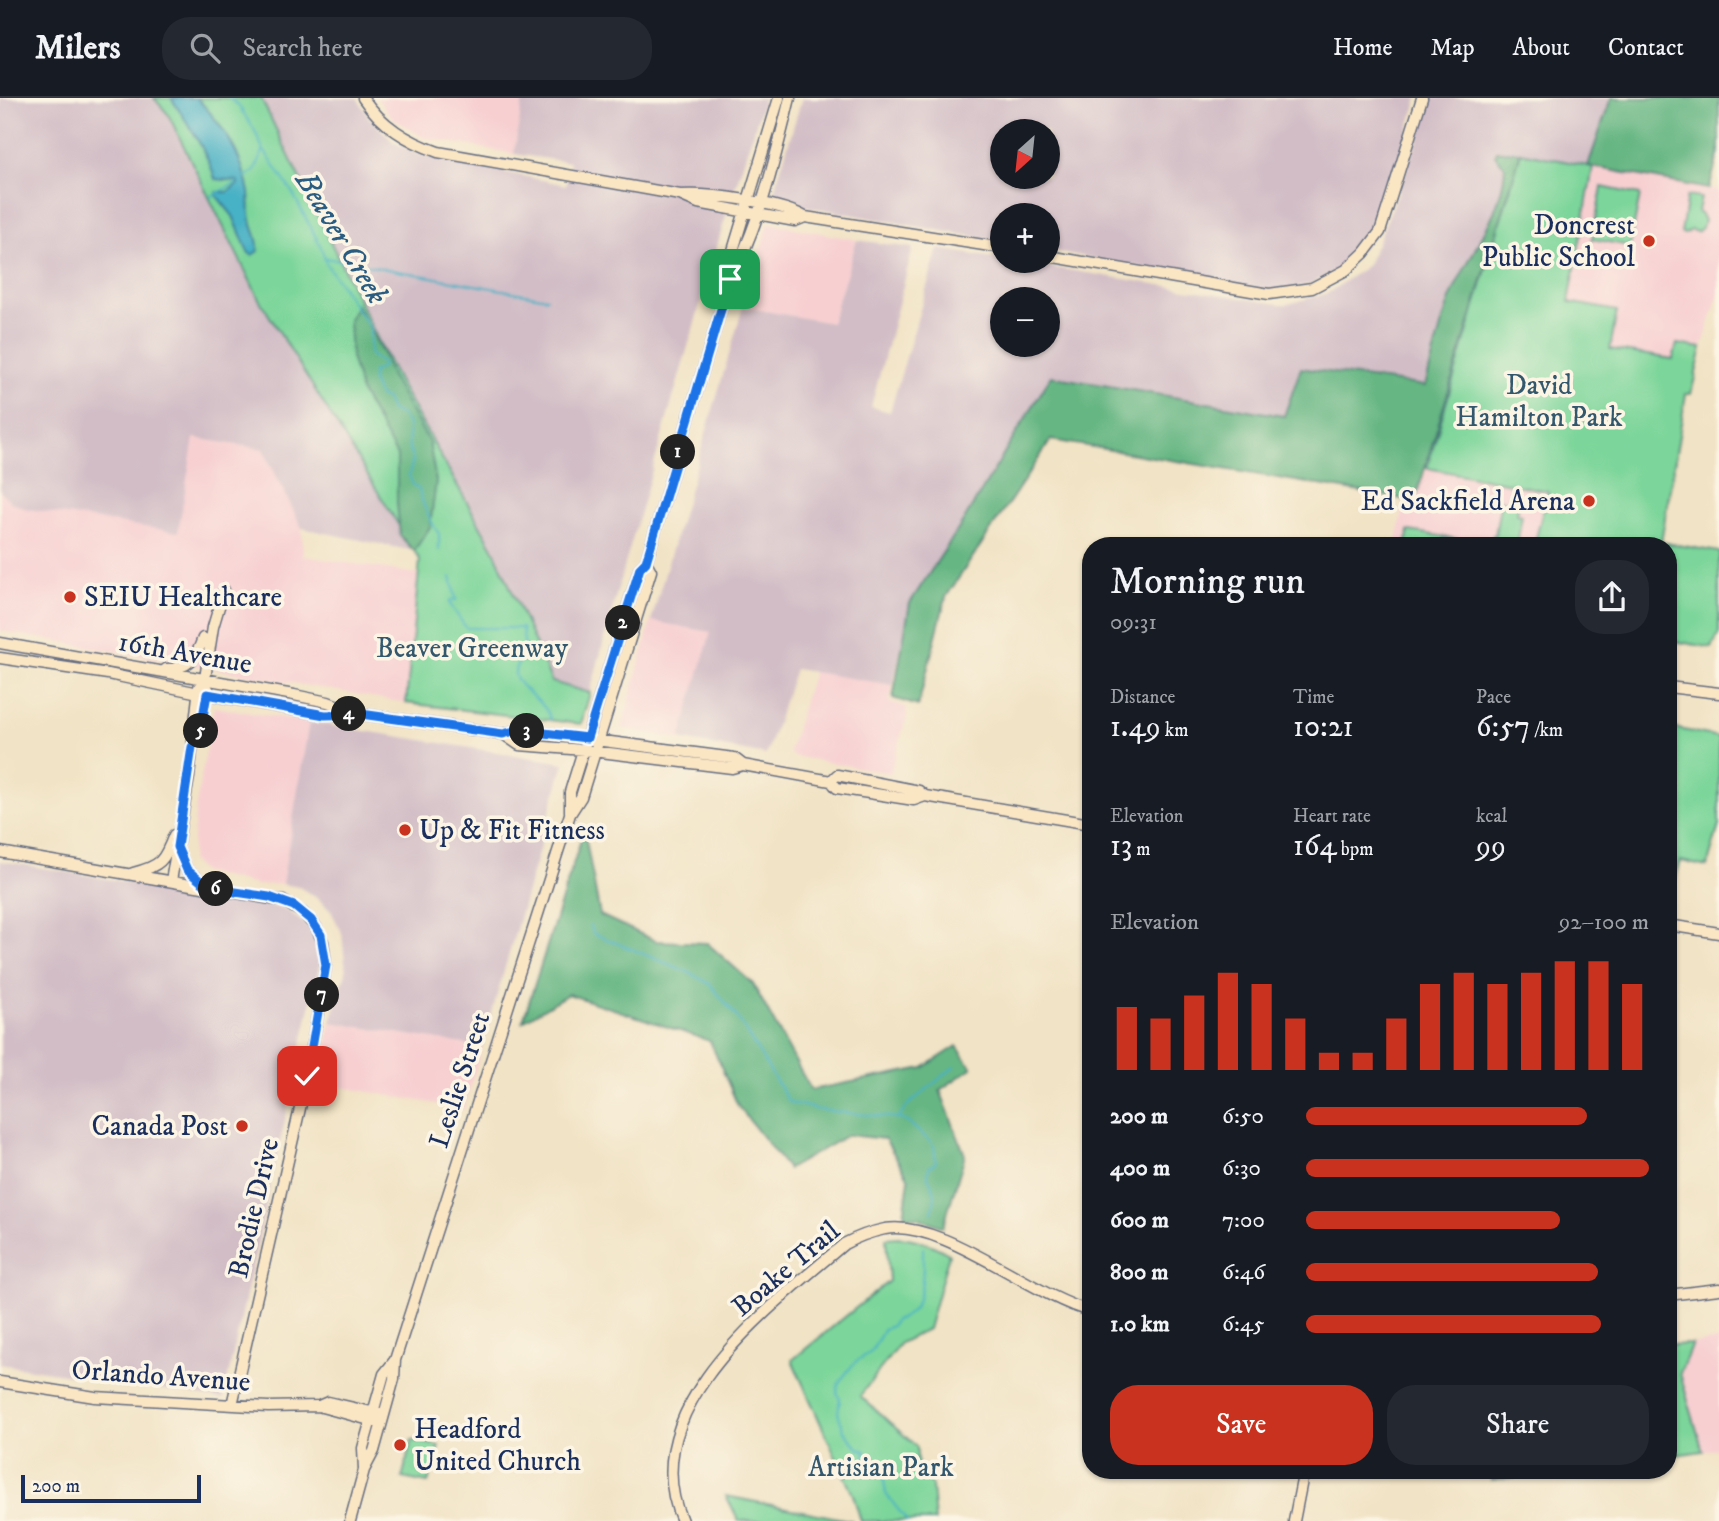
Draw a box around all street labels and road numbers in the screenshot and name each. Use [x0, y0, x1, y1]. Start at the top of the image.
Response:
street label: 16th Avenue [115, 624, 255, 682]
street label: Leslie Street [422, 1008, 498, 1152]
street label: Brodie Drive [221, 1135, 287, 1281]
street label: Boake Trail [725, 1213, 848, 1324]
street label: Orlando Avenue [70, 1352, 252, 1400]

